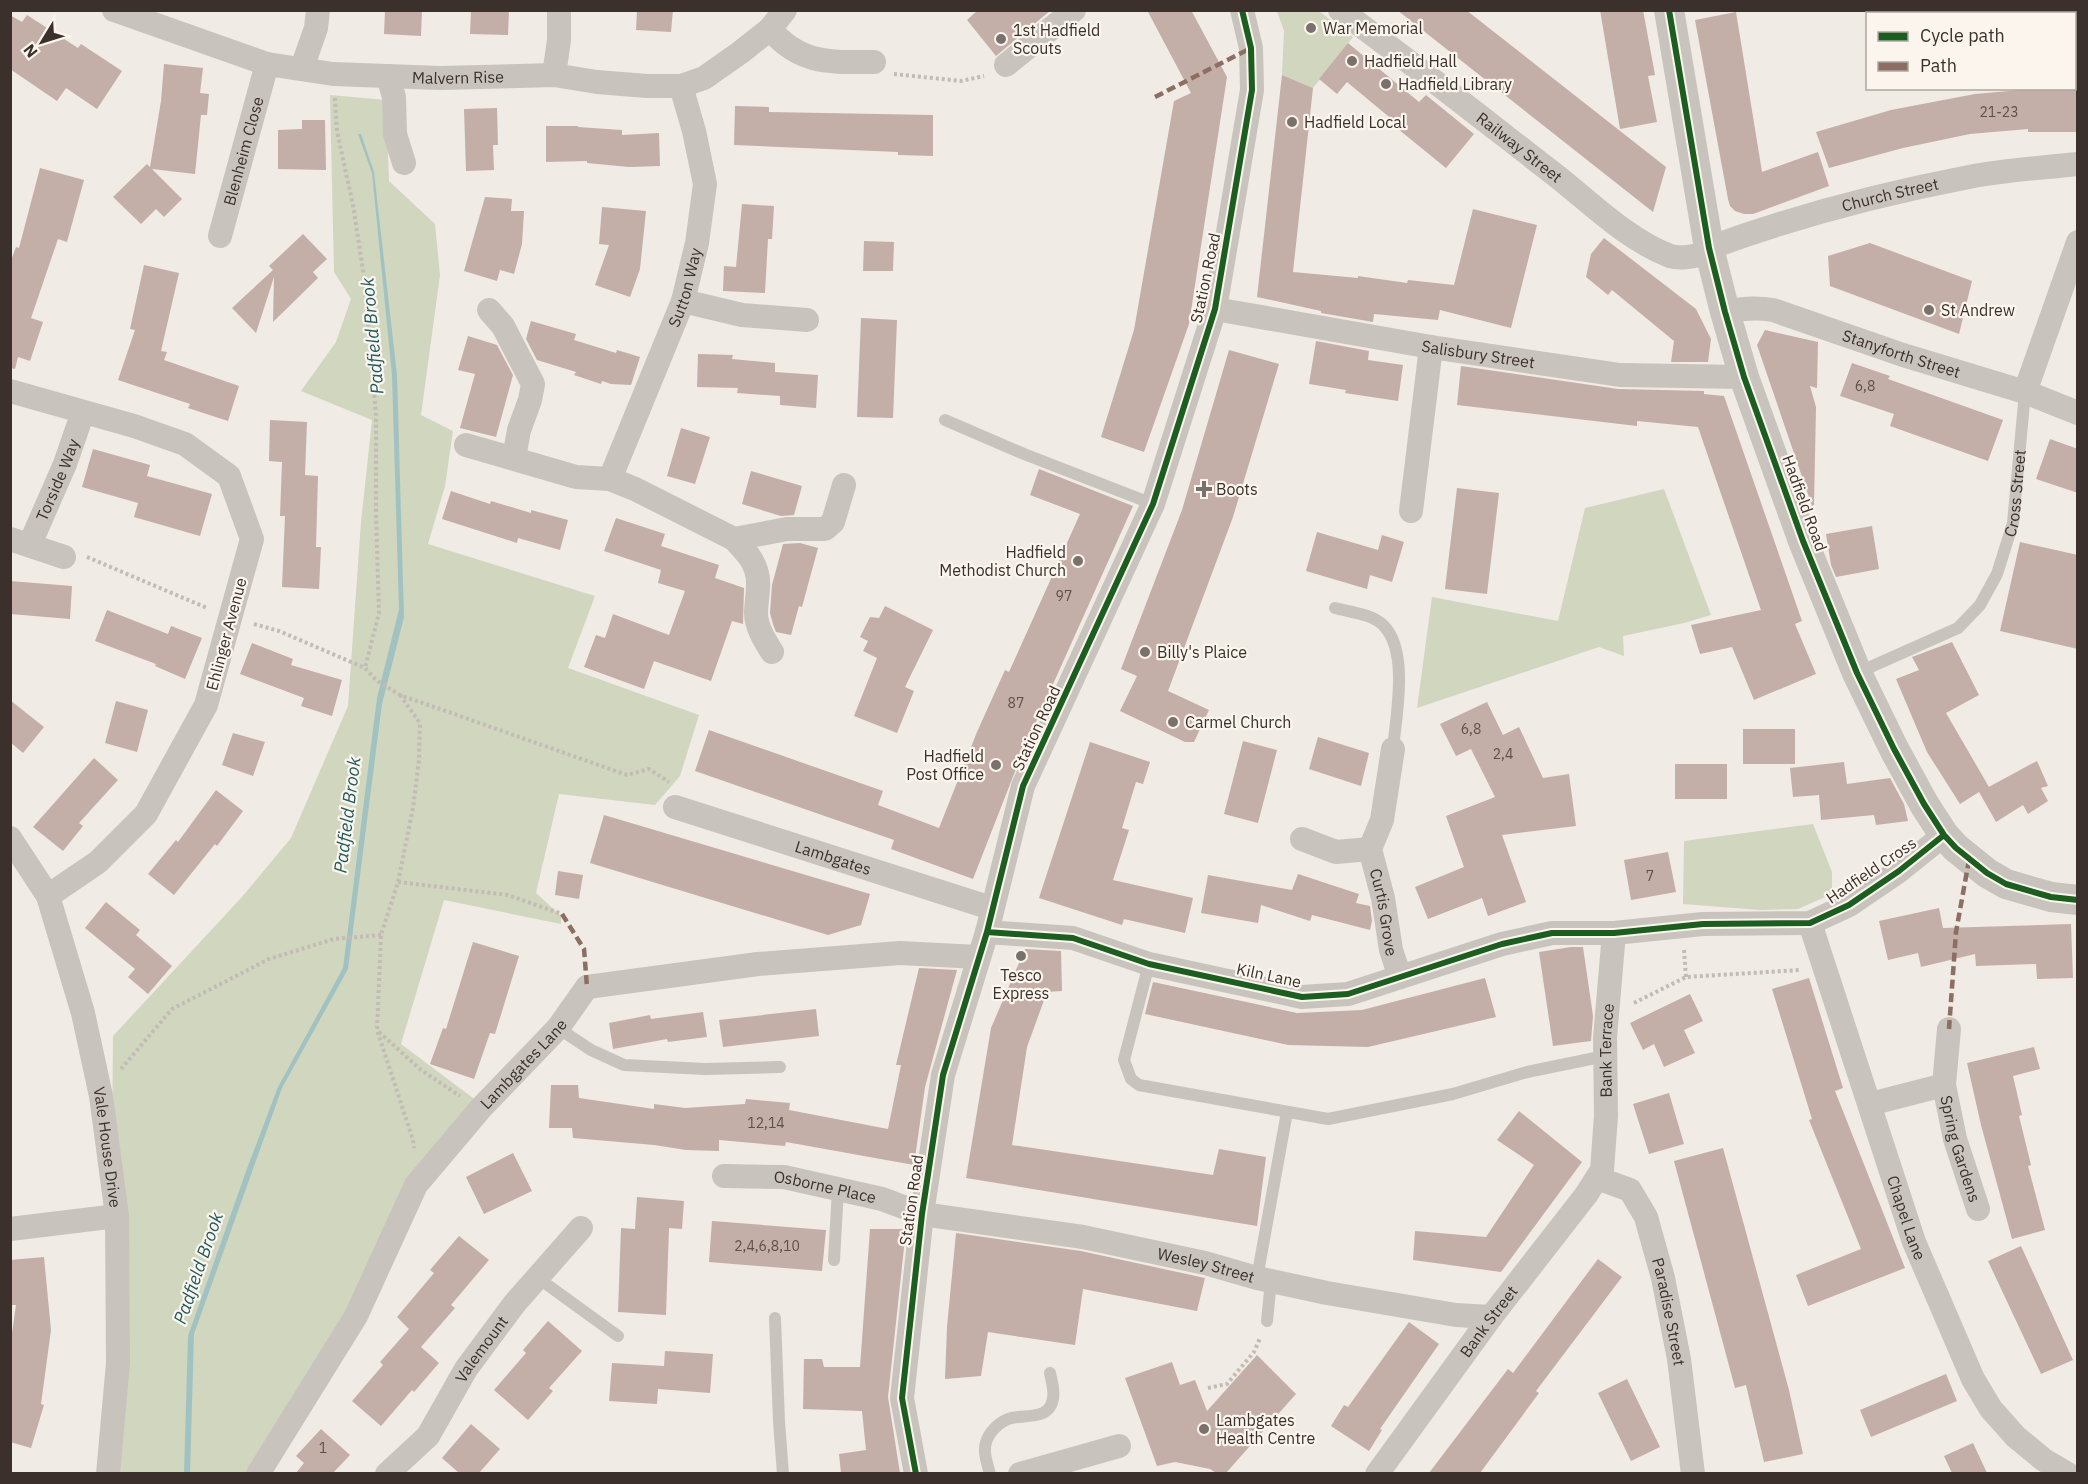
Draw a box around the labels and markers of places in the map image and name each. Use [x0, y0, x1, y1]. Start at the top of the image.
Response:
place label: War Memorial [1323, 18, 1423, 38]
place label: 1st Hadfield Scouts [1013, 20, 1100, 58]
marker: War Memorial [1304, 21, 1318, 35]
marker: 1st Hadfield Scouts [994, 32, 1008, 46]
place label: Hadfield Hall [1364, 51, 1457, 71]
marker: Hadfield Hall [1345, 54, 1359, 68]
place label: Hadfield Library [1398, 74, 1512, 94]
marker: Hadfield Library [1379, 77, 1393, 91]
place label: Hadfield Local [1304, 112, 1406, 132]
marker: Hadfield Local [1285, 115, 1299, 129]
place label: St Andrew [1941, 300, 2015, 320]
marker: St Andrew [1922, 303, 1936, 317]
place label: Boots [1216, 479, 1258, 499]
marker: Boots [1197, 482, 1211, 496]
place label: Hadfield Methodist Church [939, 542, 1066, 580]
marker: Hadfield Methodist Church [1071, 554, 1085, 568]
place label: Billy's Plaice [1157, 642, 1247, 662]
marker: Billy's Plaice [1138, 645, 1152, 659]
place label: Carmel Church [1185, 712, 1291, 732]
marker: Carmel Church [1166, 715, 1180, 729]
place label: Hadfield Post Office [906, 746, 984, 784]
marker: Hadfield Post Office [989, 758, 1003, 772]
marker: Tesco Express [1014, 949, 1028, 963]
place label: Tesco Express [993, 965, 1049, 1003]
place label: Lambgates Health Centre [1216, 1410, 1316, 1448]
marker: Lambgates Health Centre [1197, 1422, 1211, 1436]

